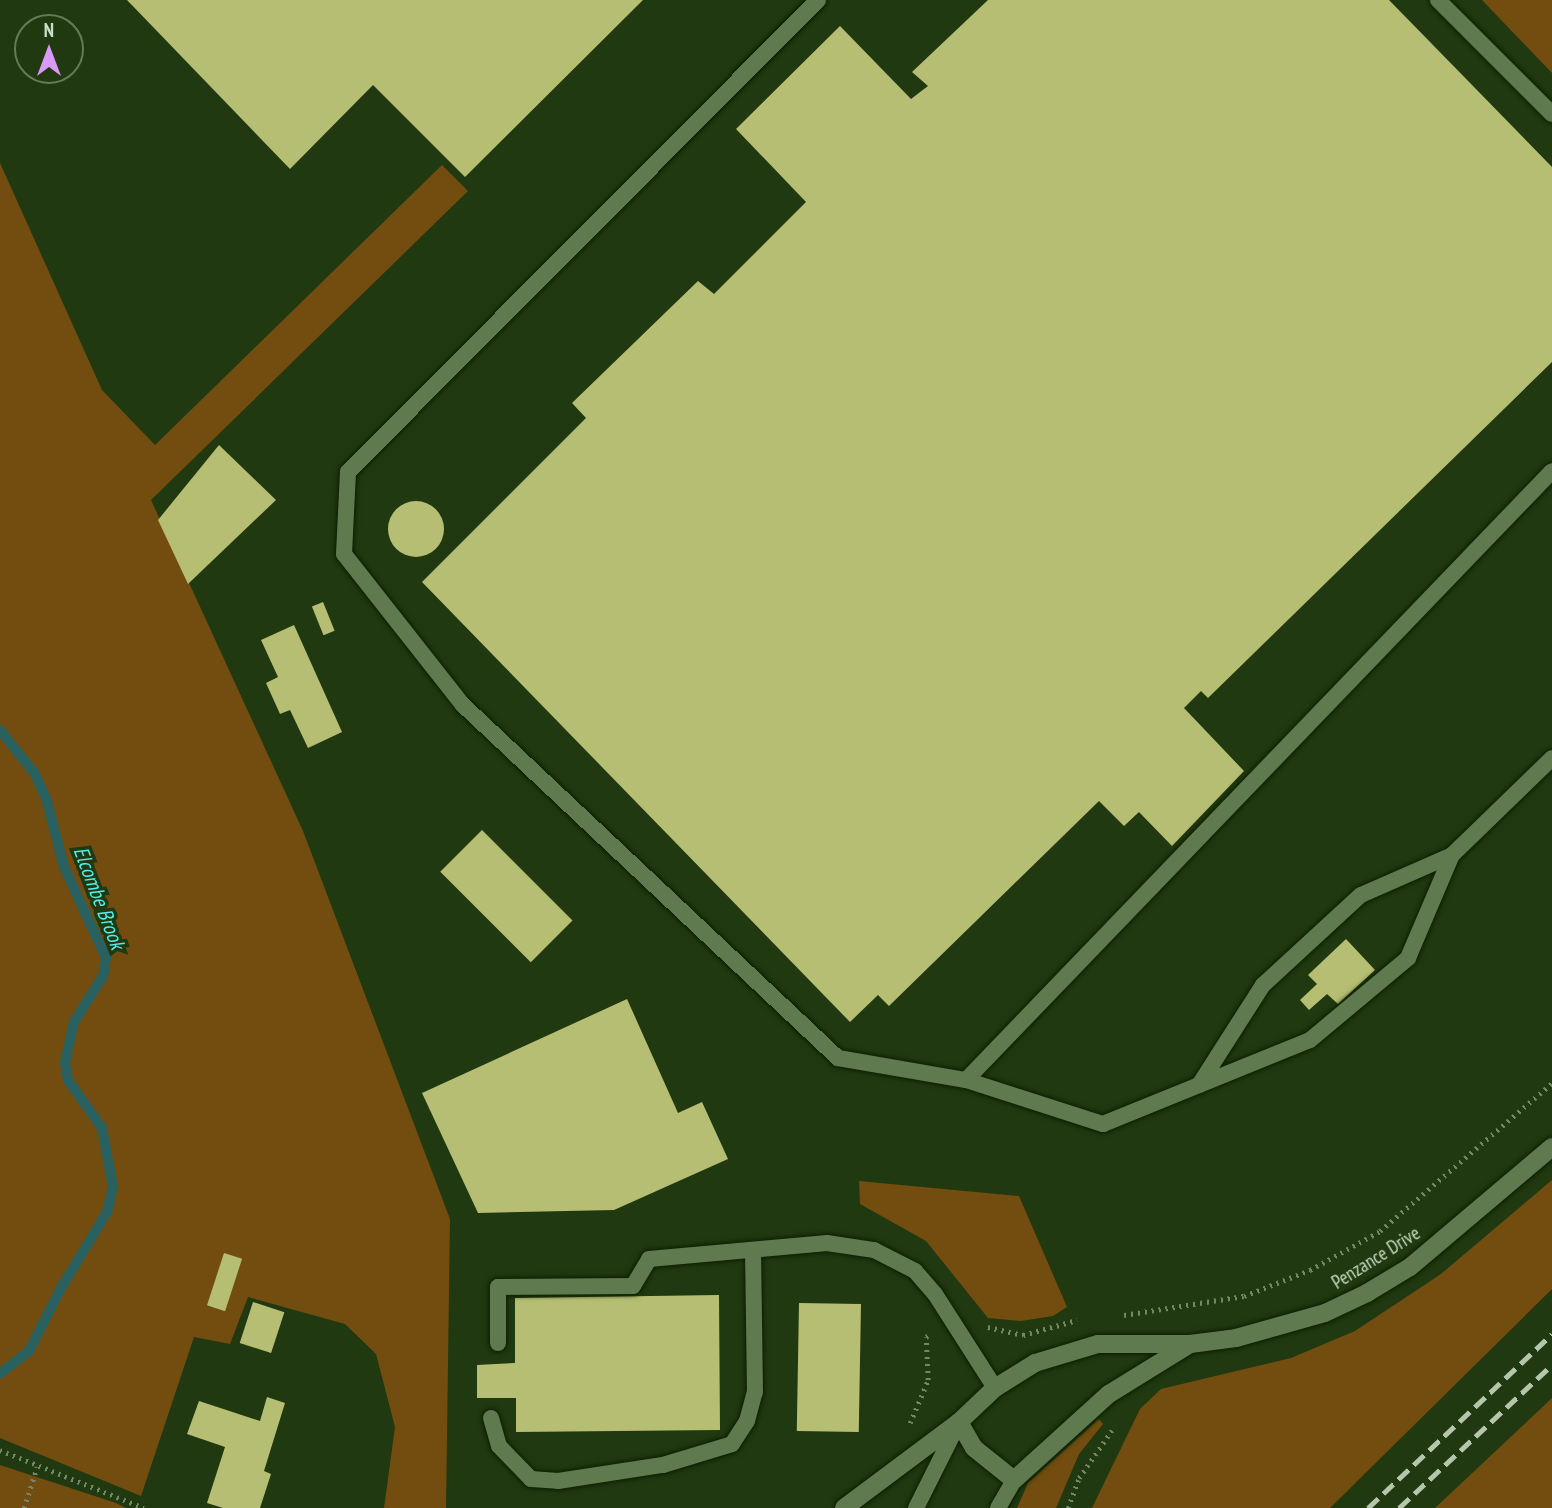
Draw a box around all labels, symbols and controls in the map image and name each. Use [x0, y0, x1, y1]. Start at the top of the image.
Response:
north arrow [14, 14, 84, 84]
text: N [44, 18, 54, 42]
water label: Elcombe Brook [68, 843, 130, 953]
street label: Penzance Drive [1328, 1222, 1424, 1294]

